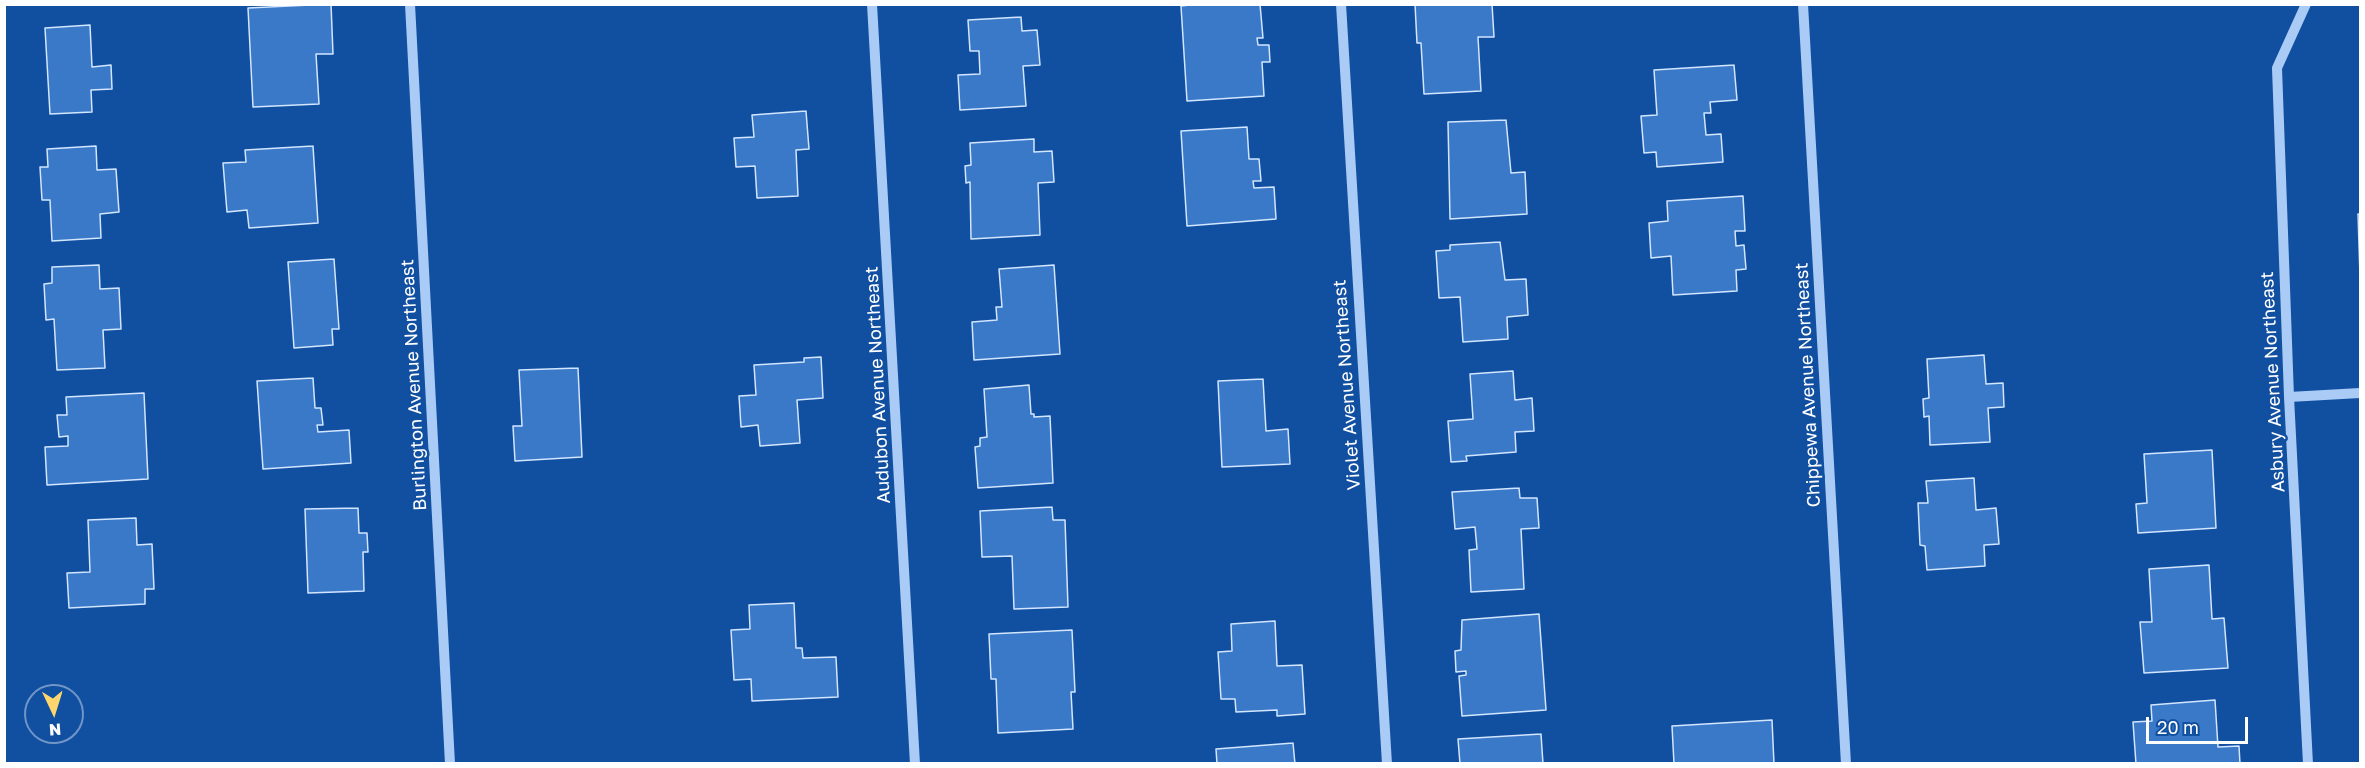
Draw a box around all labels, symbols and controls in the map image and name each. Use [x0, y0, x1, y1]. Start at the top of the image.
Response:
street label: Burlington Avenue Northeast [397, 259, 431, 511]
street label: Chippewa Avenue Northeast [1791, 262, 1825, 508]
street label: Audubon Avenue Northeast [861, 266, 895, 504]
street label: Asbury Avenue Northeast [2256, 271, 2290, 493]
street label: Violet Avenue Northeast [1329, 279, 1365, 491]
north arrow [24, 684, 84, 744]
scale bar [2149, 705, 2251, 743]
text: 20 m [2157, 716, 2199, 738]
text: N [48, 720, 62, 740]

